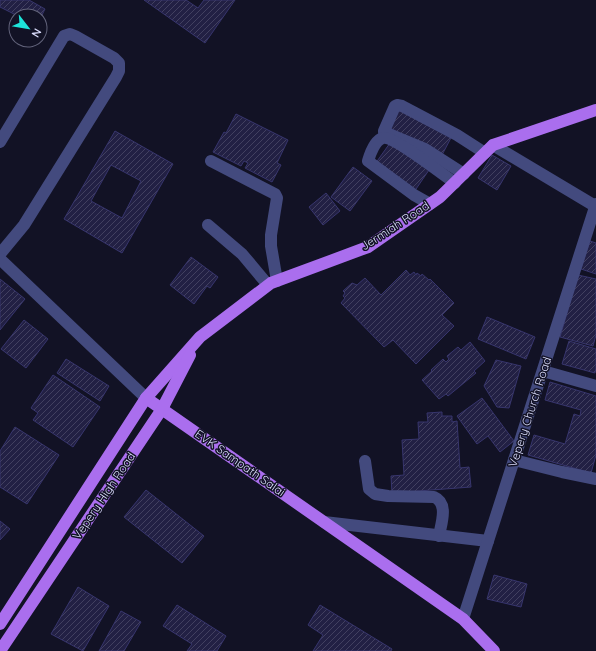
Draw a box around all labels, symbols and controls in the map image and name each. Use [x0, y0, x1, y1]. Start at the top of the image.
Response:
north arrow [8, 8, 48, 48]
text: N [28, 26, 45, 40]
street label: Jermiah Road [358, 198, 432, 253]
street label: Vepery Church Road [505, 355, 554, 469]
street label: EVK Sampath Salai [192, 426, 288, 499]
street label: Vepery High Road [69, 449, 138, 542]

